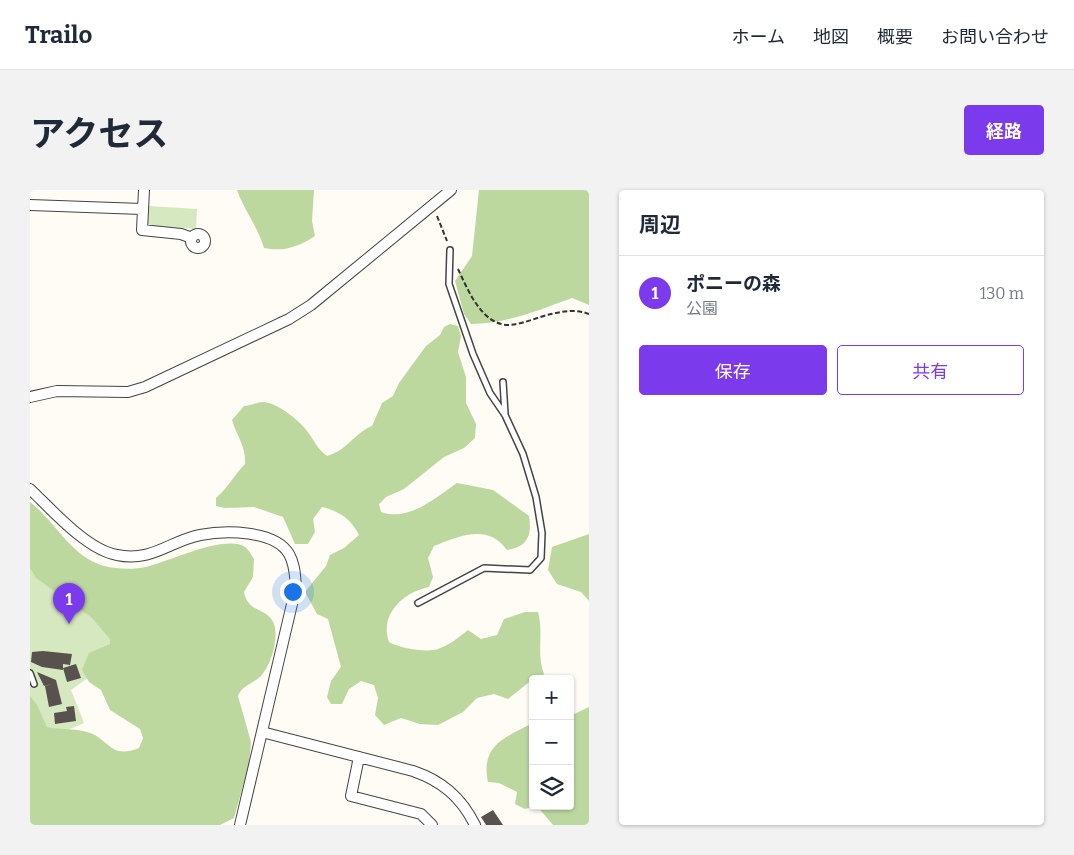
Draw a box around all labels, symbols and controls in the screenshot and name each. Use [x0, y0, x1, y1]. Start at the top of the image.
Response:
text: Trailo [25, 21, 92, 49]
text: ホーム [732, 26, 785, 48]
text: 地図 [813, 26, 849, 48]
text: 概要 [877, 26, 913, 48]
text: お問い合わせ [941, 26, 1049, 48]
button: 経路 [964, 105, 1044, 155]
text: アクセス [30, 113, 168, 155]
text: 周辺 [639, 212, 681, 238]
text: ポニーの森 [686, 272, 781, 295]
text: 1 [652, 284, 658, 303]
text: 130 m [980, 284, 1024, 303]
text: 公園 [686, 299, 718, 318]
button: 保存 [639, 345, 827, 395]
button: 共有 [837, 345, 1024, 395]
your location [280, 579, 306, 605]
pin: 1 [53, 583, 85, 624]
map controls [529, 675, 574, 810]
button: + [529, 675, 574, 720]
button: − [529, 720, 574, 765]
button: layers [529, 765, 574, 810]

